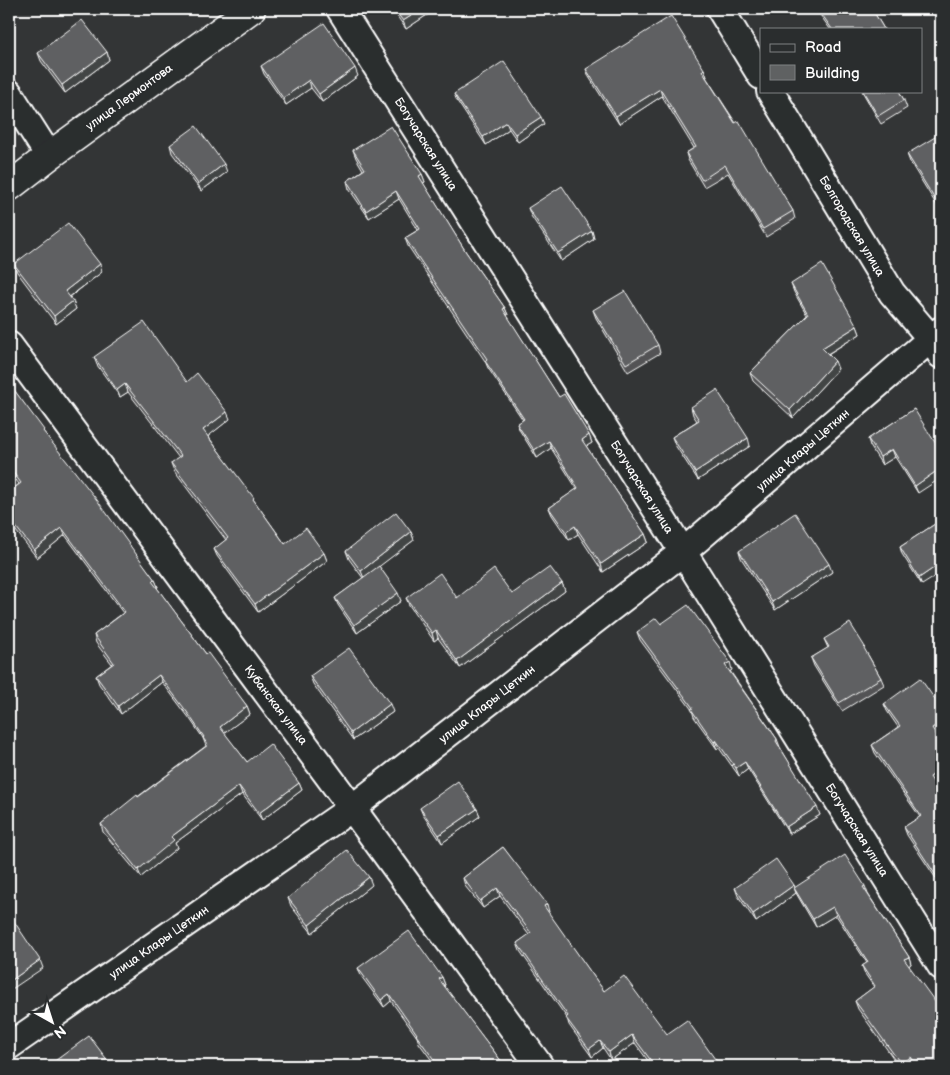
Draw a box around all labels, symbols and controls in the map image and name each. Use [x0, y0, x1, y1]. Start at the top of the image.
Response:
legend [760, 28, 922, 92]
text: Road [805, 38, 841, 57]
street label: улица Лермонтова [83, 61, 176, 134]
text: Building [805, 64, 860, 83]
street label: Богучарская улица [391, 95, 460, 194]
street label: Белгородская улица [816, 173, 888, 279]
street label: улица Клары Цеткин [754, 406, 853, 495]
street label: Богучарская улица [607, 438, 676, 537]
street label: Кубанская улица [241, 662, 310, 748]
street label: улица Клары Цеткин [436, 662, 538, 747]
street label: Богучарская улица [822, 781, 891, 880]
street label: улица Клары Цеткин [107, 902, 212, 982]
north arrow [28, 998, 78, 1048]
text: N [50, 1022, 69, 1042]

